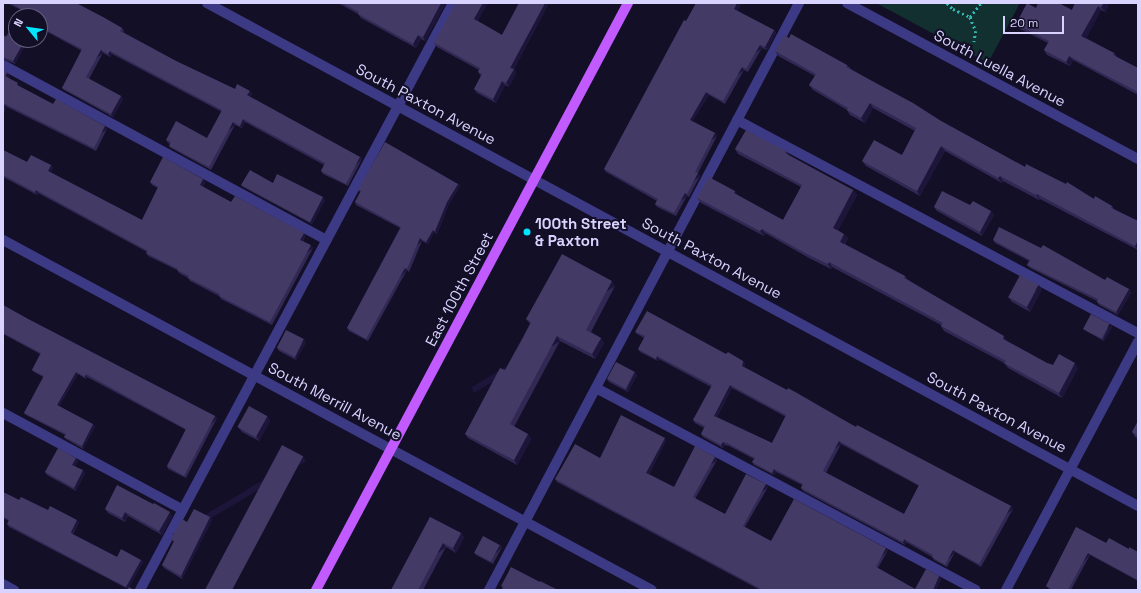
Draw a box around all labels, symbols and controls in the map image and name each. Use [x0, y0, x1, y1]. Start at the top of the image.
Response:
north arrow [8, 8, 48, 48]
scale bar [1005, 8, 1066, 34]
text: 20 m [1010, 15, 1038, 31]
text: N [10, 16, 26, 29]
street label: South Luella Avenue [931, 26, 1069, 110]
street label: South Paxton Avenue [353, 59, 499, 149]
street label: South Paxton Avenue [639, 213, 785, 303]
place label: 100th Street & Paxton [535, 214, 627, 249]
marker: 100th Street & Paxton [522, 227, 532, 237]
street label: East 100th Street [421, 229, 497, 349]
street label: South Merrill Avenue [265, 358, 405, 444]
street label: South Paxton Avenue [924, 367, 1070, 457]

